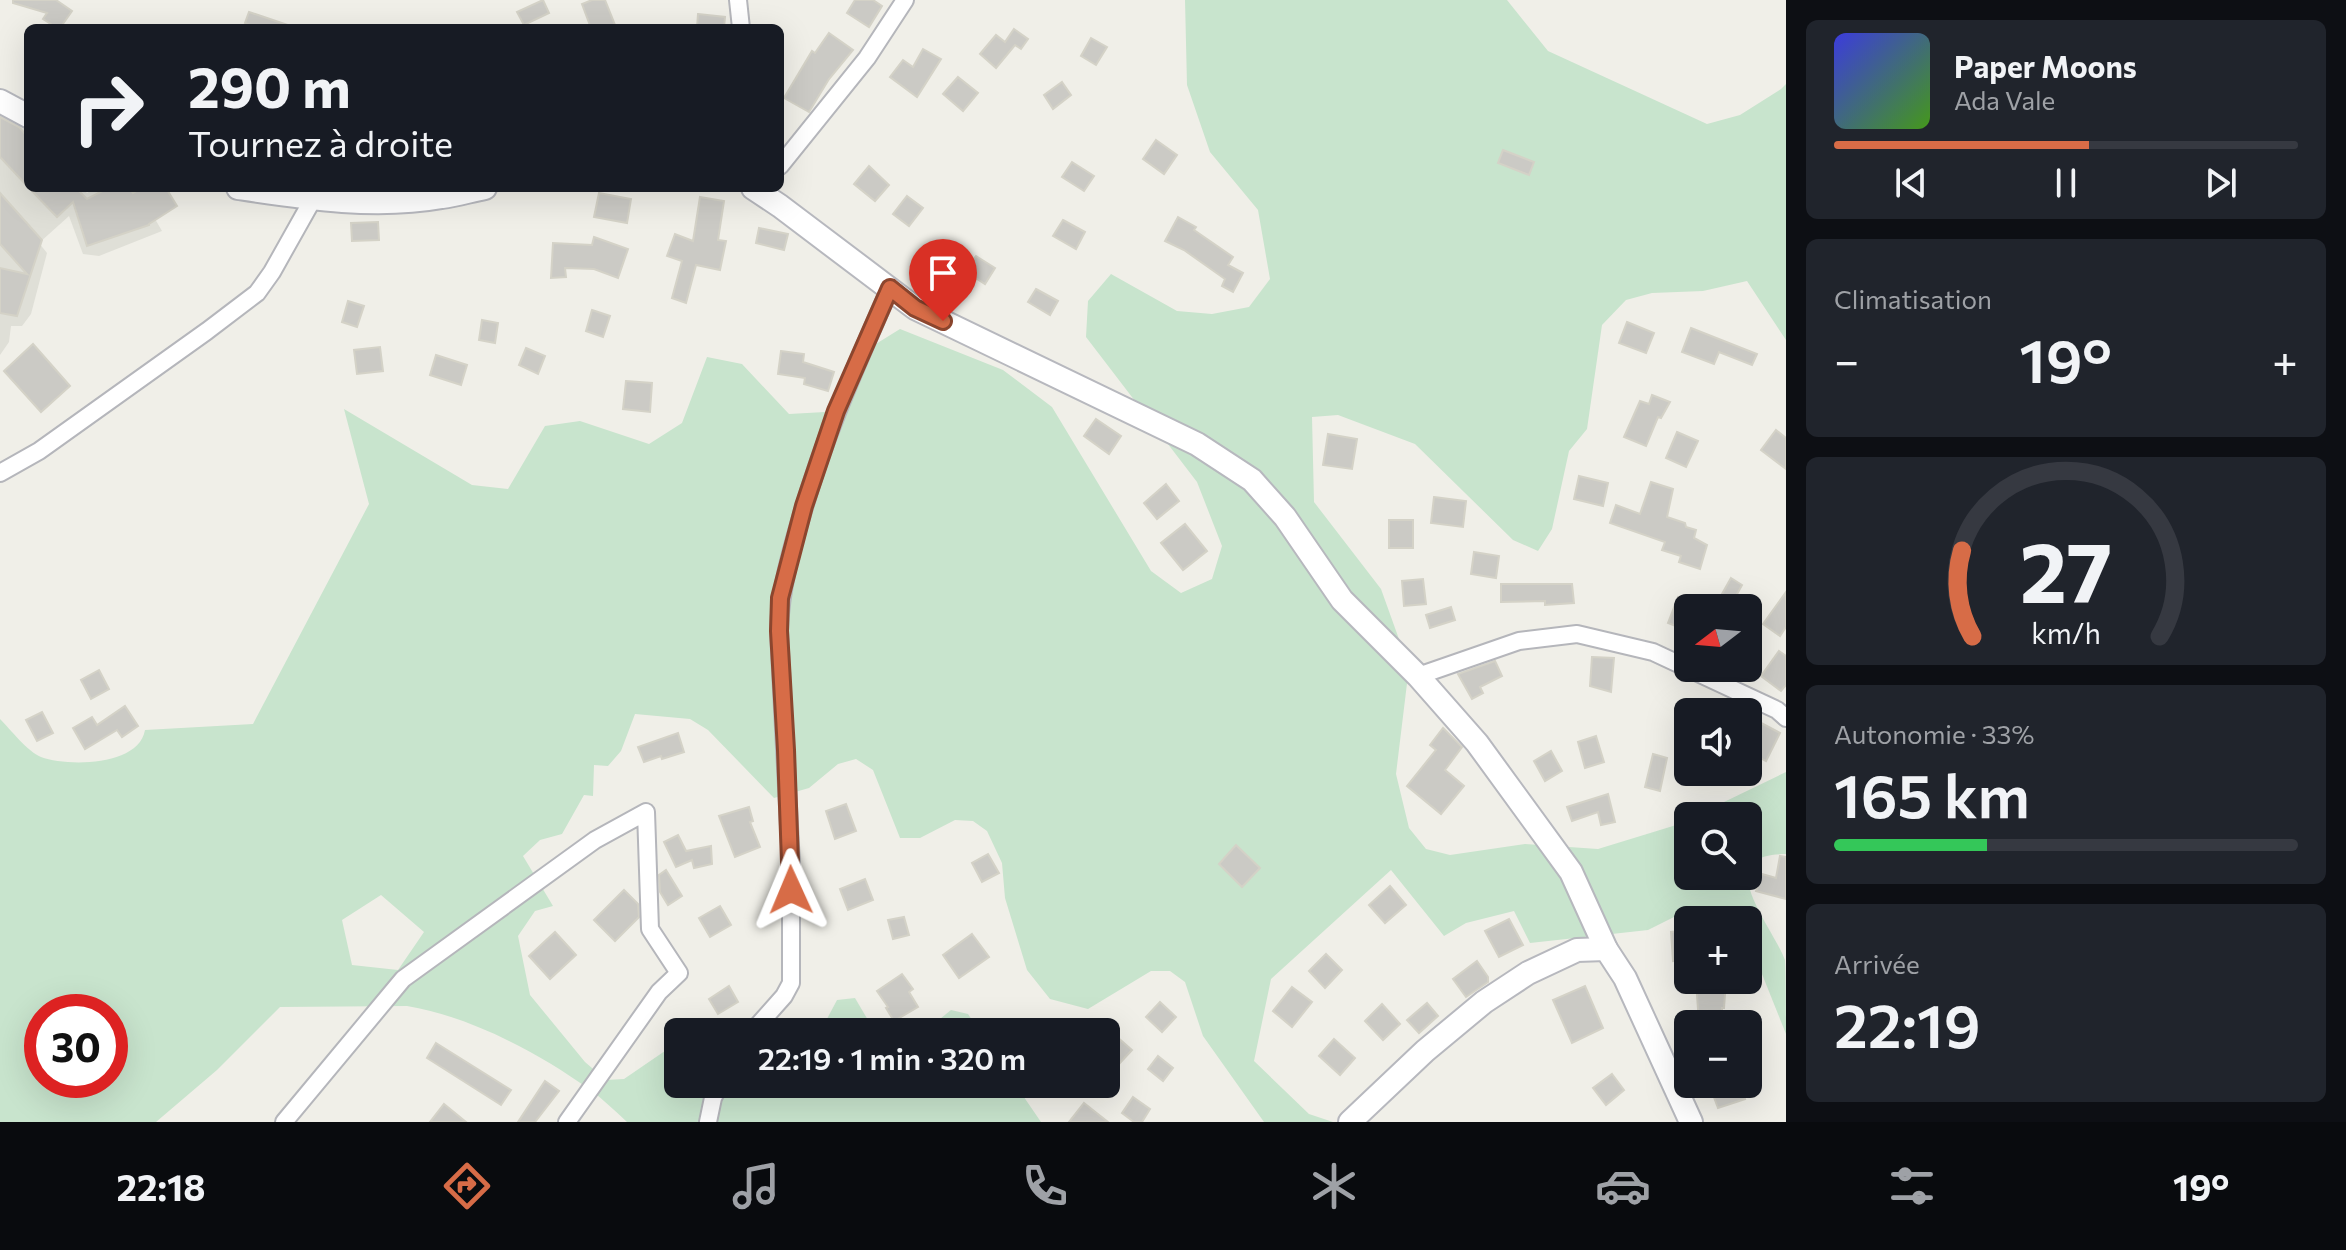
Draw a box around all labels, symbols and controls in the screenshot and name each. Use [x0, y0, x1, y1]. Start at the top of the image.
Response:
text: Paper Moons [1954, 47, 2137, 84]
text: 290 m [188, 51, 351, 120]
icon: right [56, 56, 160, 160]
text: Ada Vale [1954, 84, 2055, 115]
text: Tournez à droite [188, 120, 453, 164]
icon: previous [1889, 161, 1933, 205]
icon: pause [2044, 161, 2088, 205]
icon: next [2199, 161, 2243, 205]
pin [909, 239, 977, 321]
icon: arrive [921, 251, 965, 295]
text: Climatisation [1834, 283, 1992, 314]
text: 19° [2019, 322, 2112, 395]
text: − [1834, 332, 1859, 386]
text: + [2272, 332, 2298, 386]
text: 27 [2020, 518, 2112, 620]
north arrow [1674, 594, 1762, 682]
map controls [1674, 594, 1762, 1098]
text: km/h [2031, 615, 2101, 650]
button: sound [1674, 698, 1762, 786]
text: Autonomie · 33% [1834, 718, 2034, 749]
text: 165 km [1834, 757, 2030, 830]
button: search [1674, 802, 1762, 890]
position arrow [749, 848, 833, 932]
button: + [1674, 906, 1762, 994]
text: Arrivée [1834, 948, 1920, 979]
text: 22:19 [1834, 987, 1980, 1060]
speed limit sign: 30 [24, 994, 128, 1098]
button: − [1674, 1010, 1762, 1098]
text: 22:19 · 1 min · 320 m [758, 1039, 1026, 1076]
icon: directions [439, 1158, 495, 1214]
icon: music [728, 1158, 784, 1214]
icon: phone [1017, 1158, 1073, 1214]
icon: climate [1306, 1158, 1362, 1214]
icon: car [1595, 1158, 1651, 1214]
icon: filters [1884, 1158, 1940, 1214]
text: 22:18 [117, 1164, 206, 1208]
text: 19° [2173, 1164, 2229, 1208]

